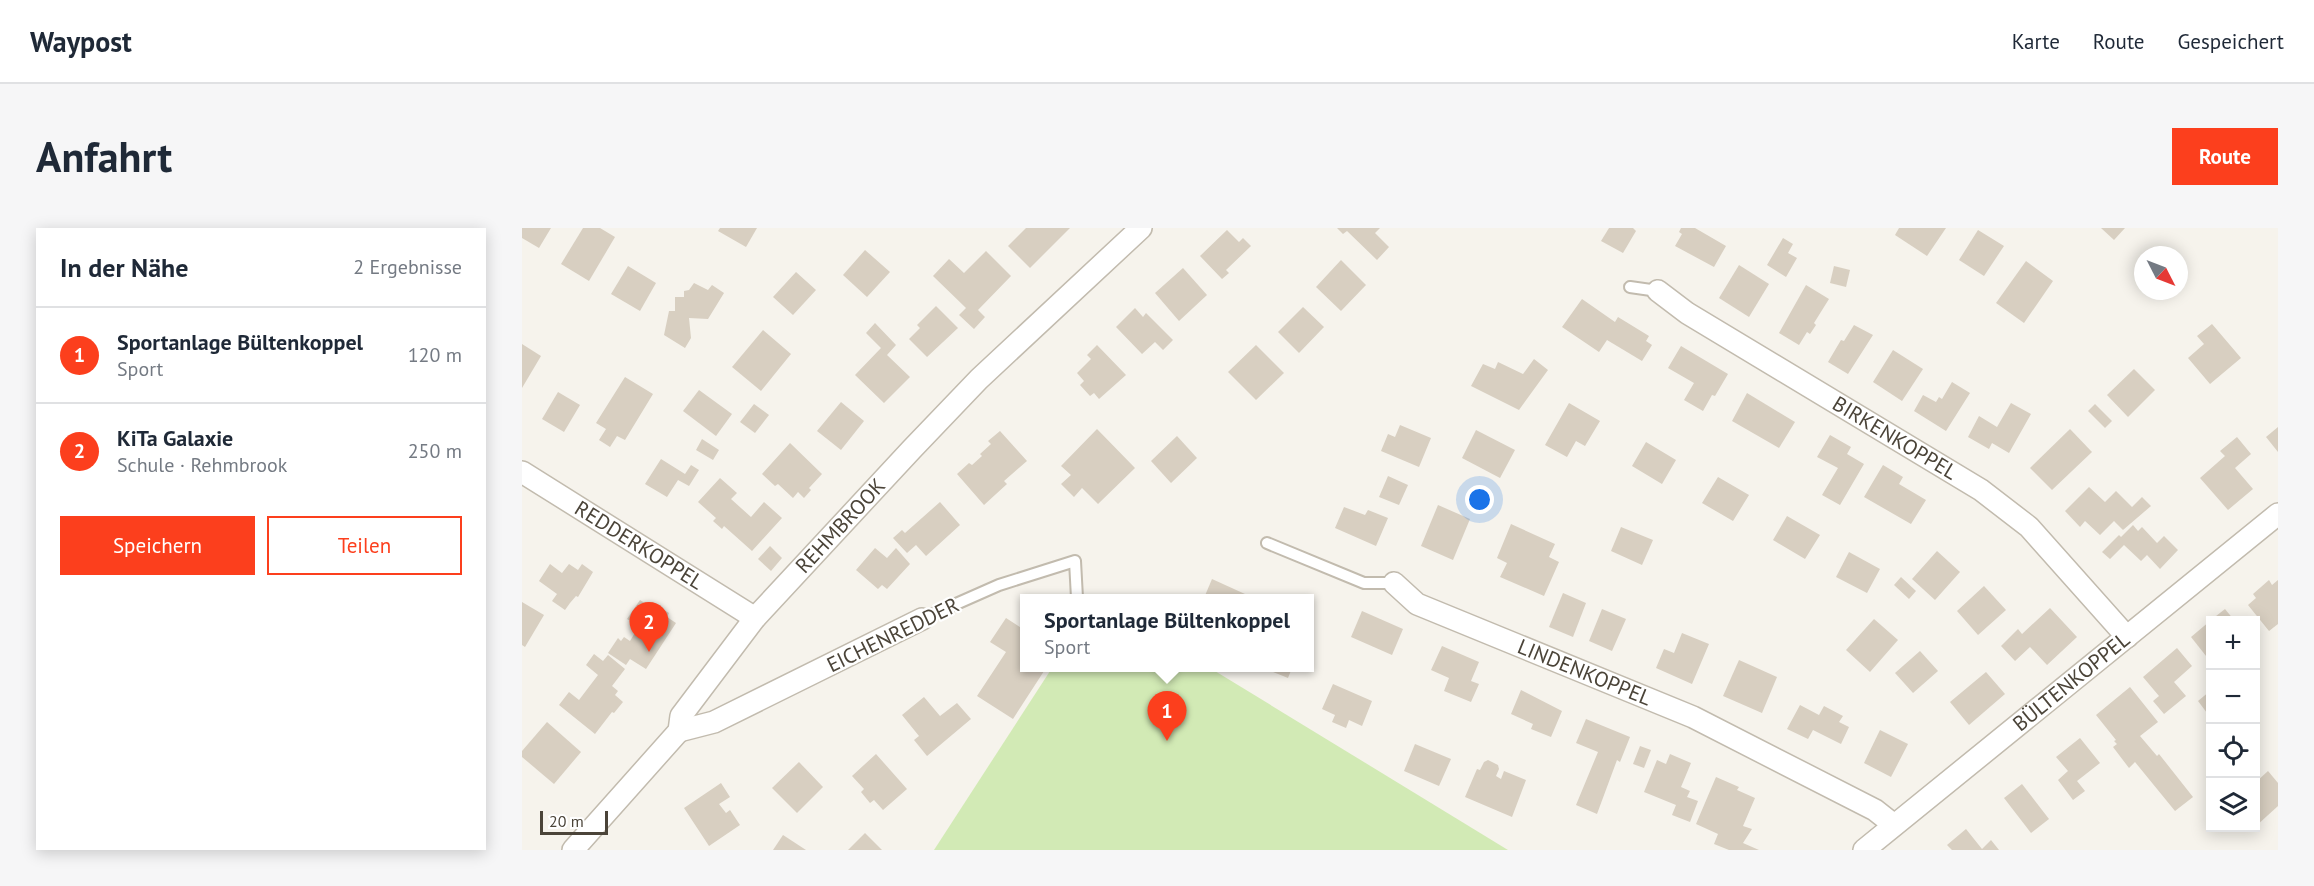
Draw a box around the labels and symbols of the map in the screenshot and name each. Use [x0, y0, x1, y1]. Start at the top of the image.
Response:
north arrow [2134, 246, 2188, 300]
street label: BIRKENKOPPEL [1828, 390, 1963, 486]
street label: REHMBROOK [789, 472, 891, 579]
your location [1465, 485, 1494, 514]
street label: REDDERKOPPEL [570, 494, 709, 595]
street label: EICHENREDDER [822, 591, 963, 678]
pin: 2 [630, 602, 668, 652]
street label: BÜLTENKOPPEL [2007, 626, 2135, 737]
street label: LINDENKOPPEL [1514, 633, 1656, 712]
pin: 1 [1148, 692, 1186, 741]
scale bar [540, 808, 608, 836]

